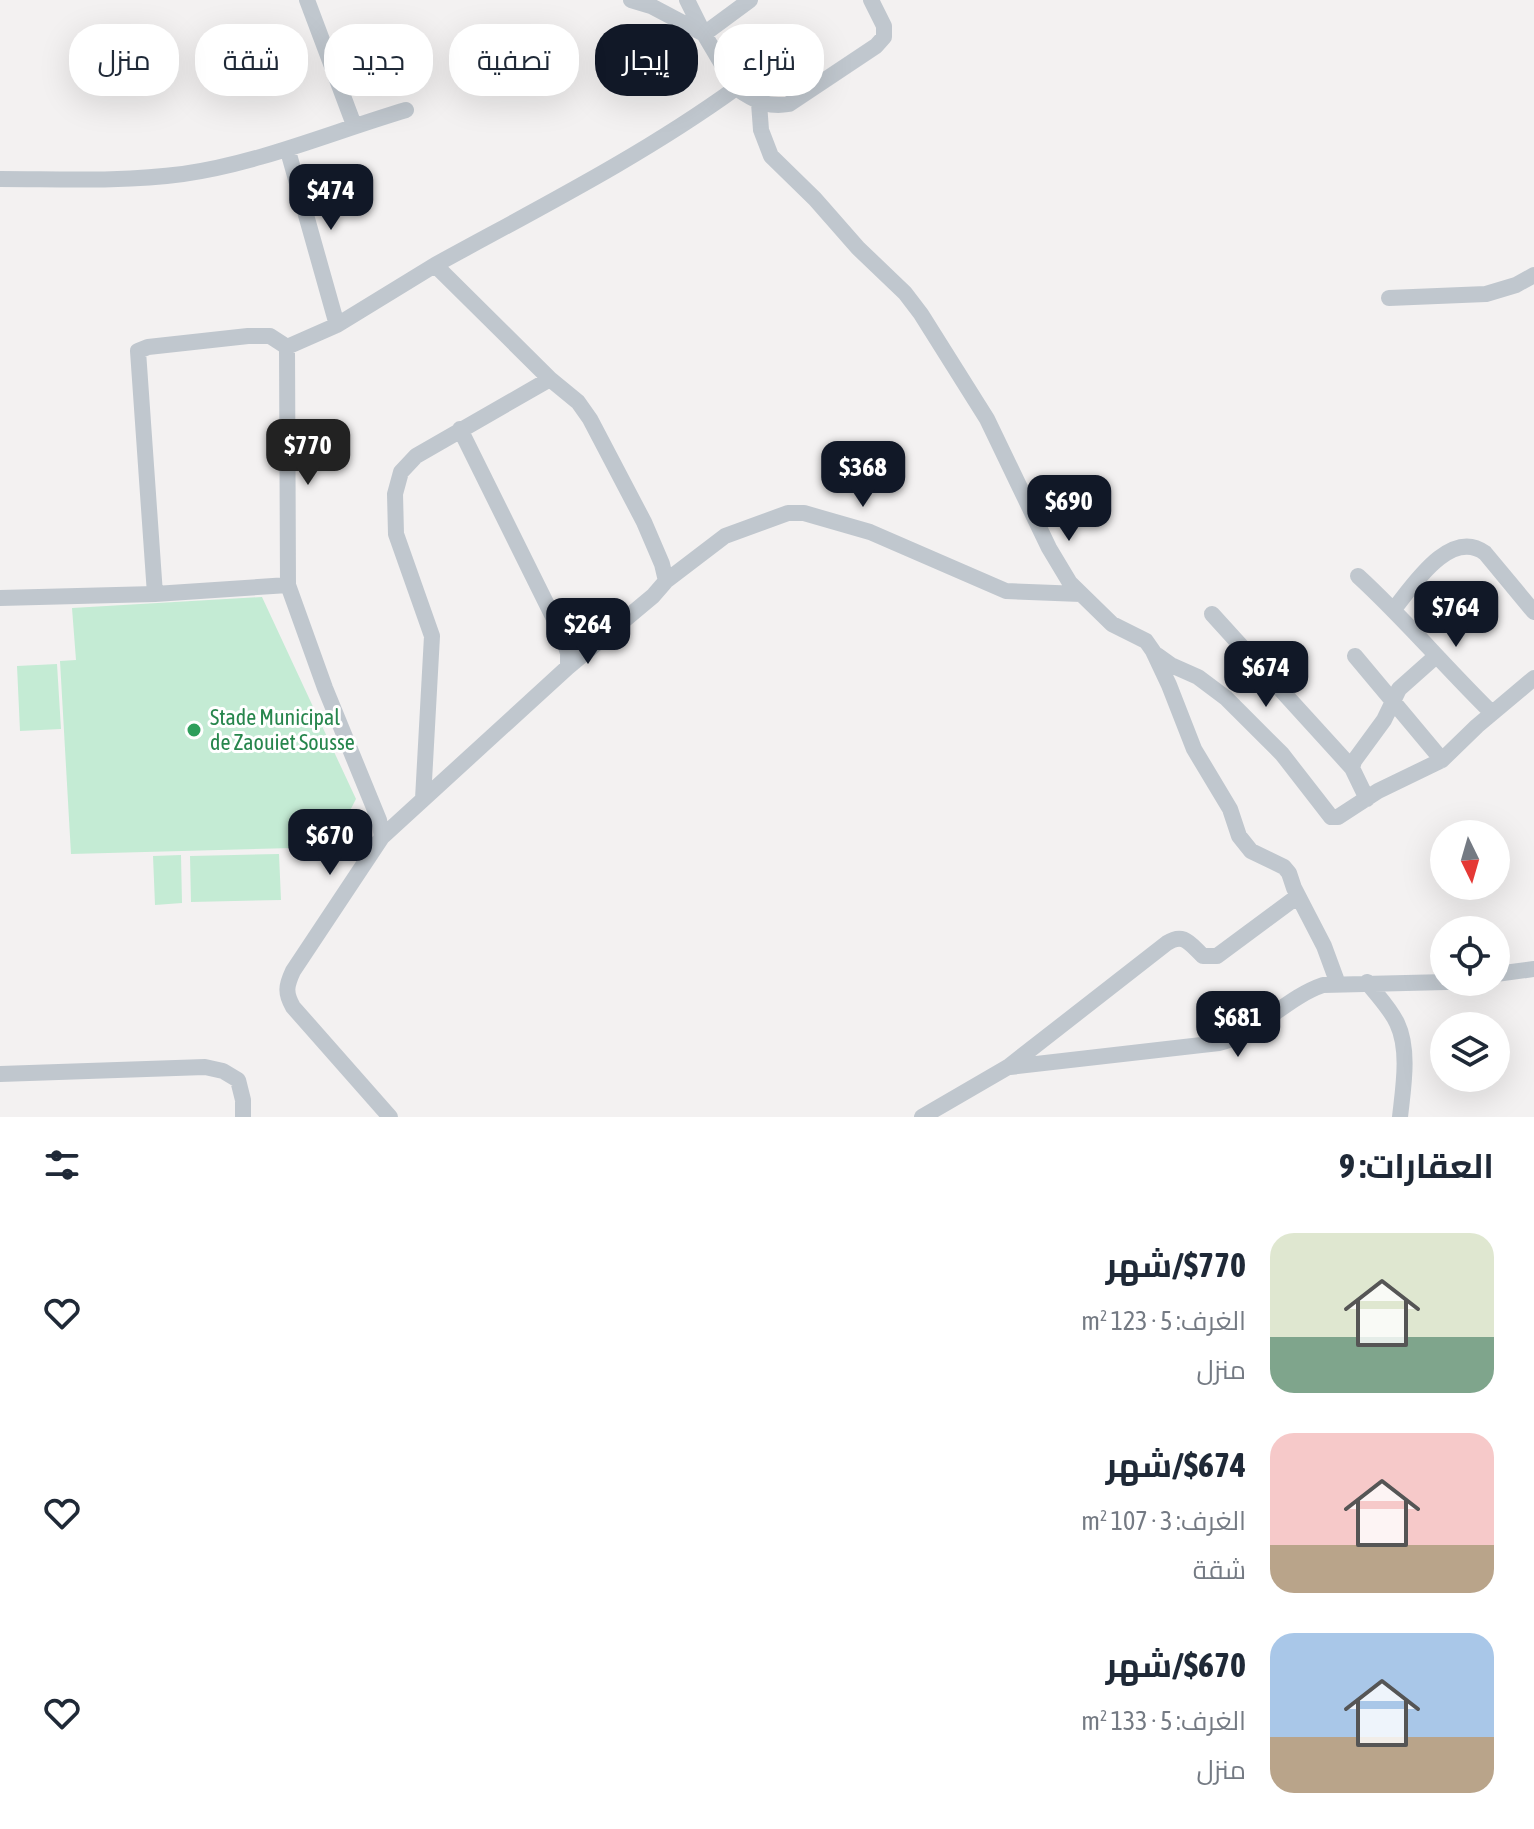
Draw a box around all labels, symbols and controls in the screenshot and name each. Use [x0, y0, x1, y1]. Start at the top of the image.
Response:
chip: منزل [69, 24, 179, 96]
chip: شقة [195, 24, 308, 96]
chip: جديد [324, 24, 433, 96]
chip: تصفية [449, 24, 579, 96]
chip: إيجار [595, 24, 698, 96]
chip: شراء [714, 24, 824, 96]
pin: $474 [284, 164, 378, 232]
text: $474 [307, 175, 355, 205]
pin: $770 [261, 419, 355, 487]
text: $770 [284, 430, 332, 460]
pin: $368 [816, 441, 910, 509]
text: $368 [839, 452, 887, 482]
pin: $690 [1022, 475, 1116, 543]
text: $690 [1045, 486, 1093, 516]
pin: $764 [1409, 581, 1503, 649]
text: $764 [1432, 592, 1480, 622]
pin: $264 [541, 598, 635, 666]
text: $264 [564, 609, 612, 639]
pin: $674 [1219, 641, 1313, 709]
text: $674 [1242, 652, 1290, 682]
place label: Stade Municipal de Zaouiet Sousse [210, 704, 355, 755]
marker: Stade Municipal de Zaouiet Sousse [185, 721, 203, 739]
pin: $670 [283, 809, 377, 877]
text: $670 [306, 820, 354, 850]
north arrow [1430, 820, 1510, 900]
map controls [1430, 820, 1510, 1092]
button: locate [1430, 916, 1510, 996]
pin: $681 [1191, 991, 1285, 1059]
text: $681 [1214, 1002, 1262, 1032]
button: layers [1430, 1012, 1510, 1092]
icon: filters [40, 1143, 84, 1187]
text: العقارات: 9 [1339, 1146, 1494, 1185]
text: $770/شهر [1106, 1245, 1246, 1284]
icon: home [1334, 1265, 1430, 1361]
icon: heart [40, 1291, 84, 1335]
text: الغرف: 5 · 123 m² [1081, 1306, 1246, 1336]
text: منزل [1197, 1355, 1246, 1385]
text: $674/شهر [1106, 1445, 1246, 1484]
icon: home [1334, 1465, 1430, 1561]
icon: heart [40, 1491, 84, 1535]
text: الغرف: 3 · 107 m² [1081, 1506, 1246, 1536]
text: شقة [1193, 1555, 1246, 1585]
text: $670/شهر [1106, 1645, 1246, 1684]
icon: home [1334, 1665, 1430, 1761]
icon: heart [40, 1691, 84, 1735]
text: الغرف: 5 · 133 m² [1081, 1706, 1246, 1736]
text: منزل [1197, 1755, 1246, 1785]

